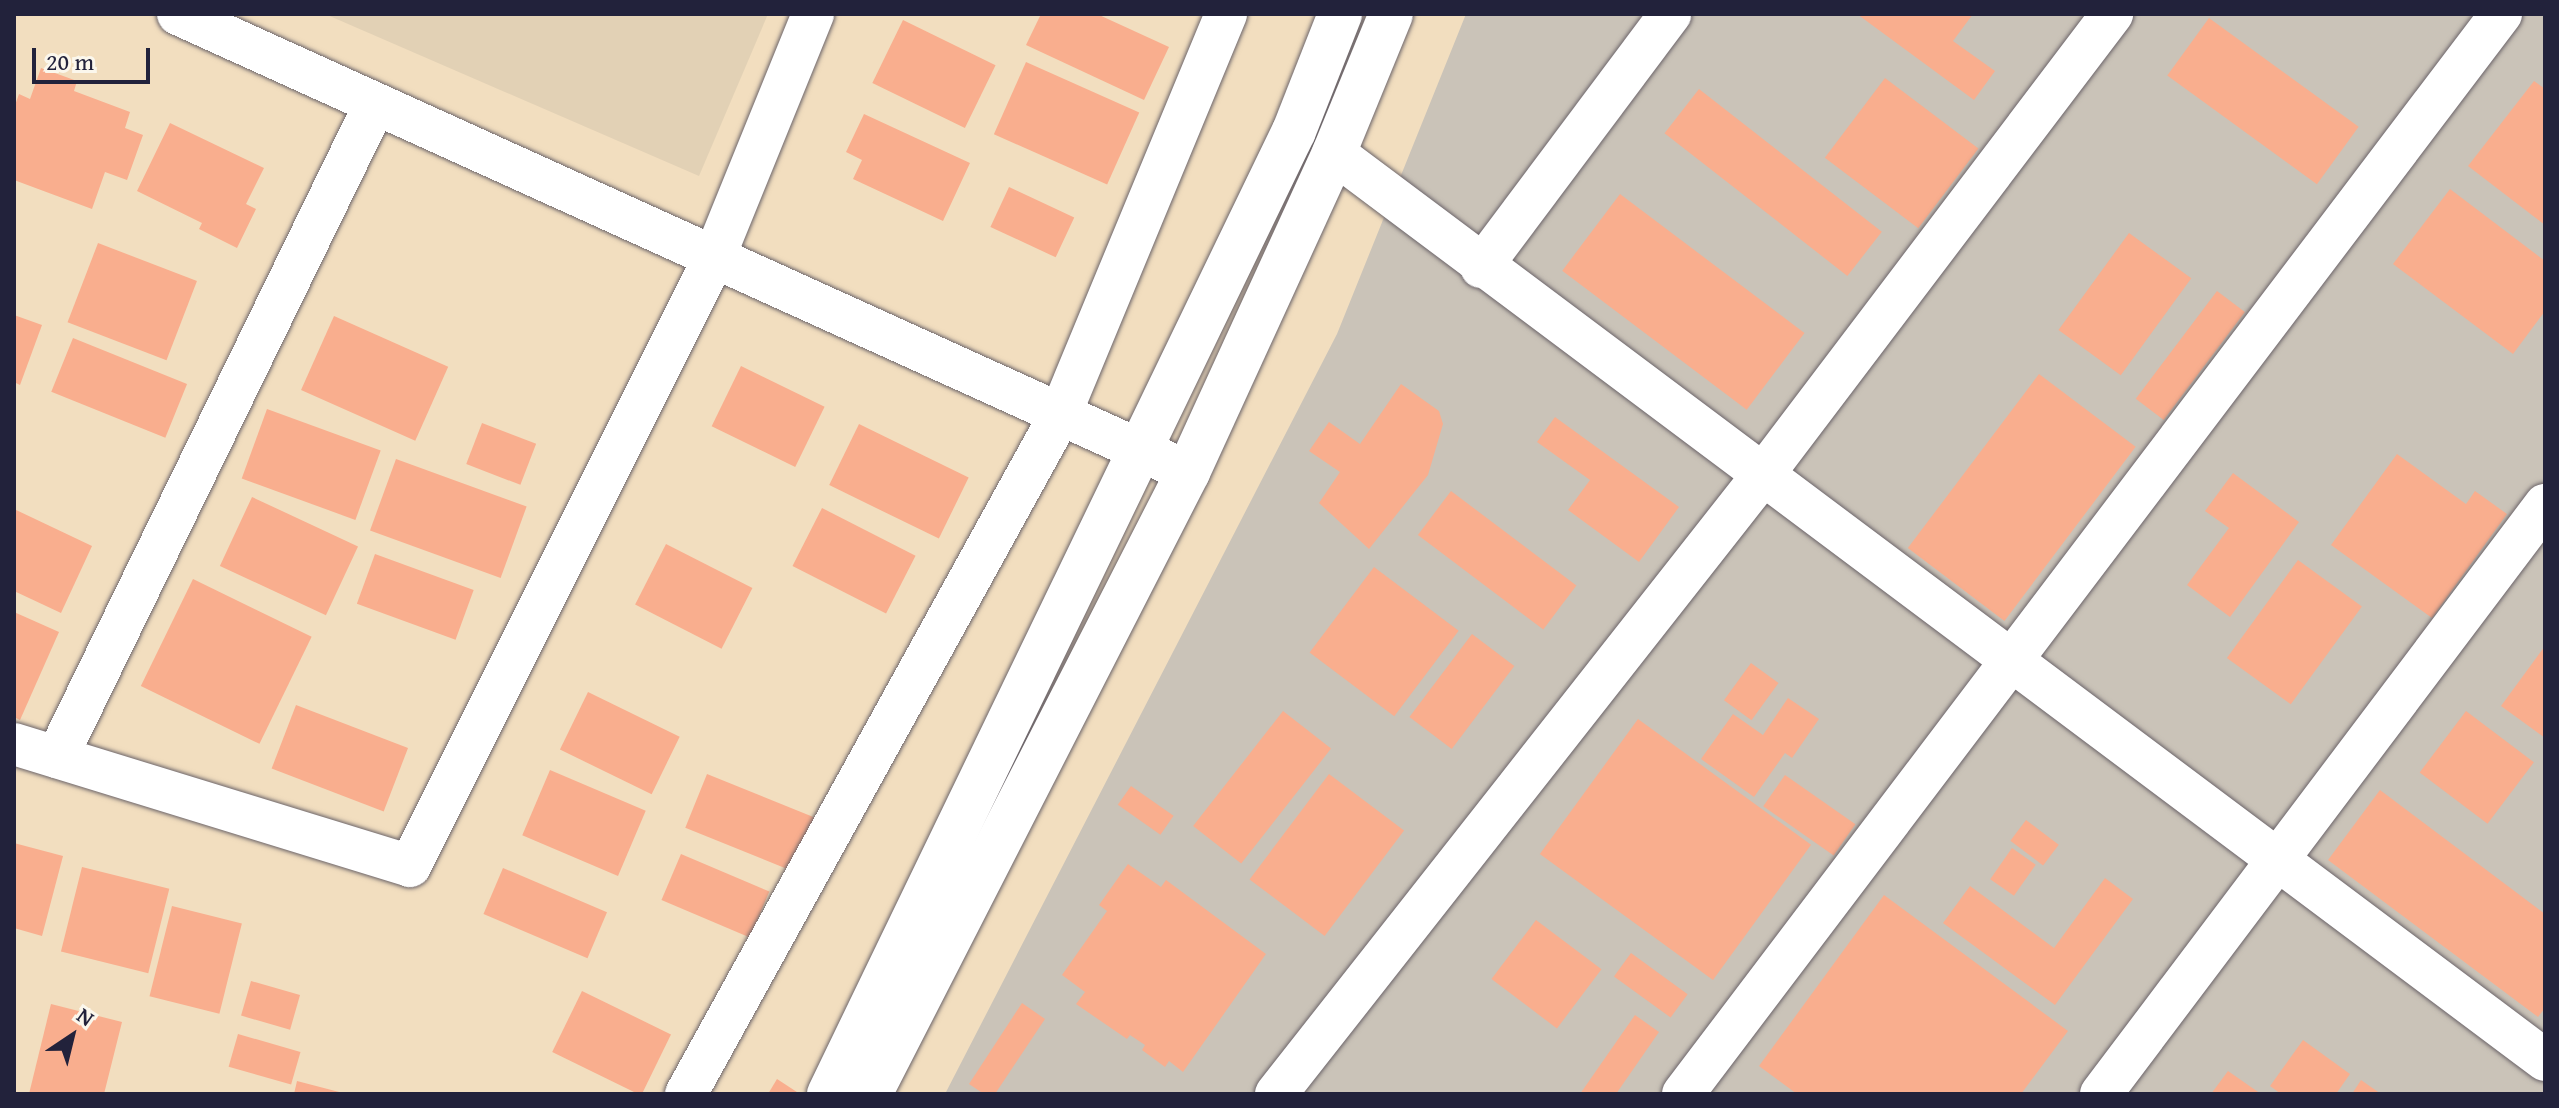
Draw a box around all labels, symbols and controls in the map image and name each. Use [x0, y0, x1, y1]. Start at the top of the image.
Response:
scale bar [36, 32, 154, 82]
text: 20 m [46, 44, 94, 79]
north arrow [32, 996, 112, 1076]
text: N [71, 999, 101, 1034]

